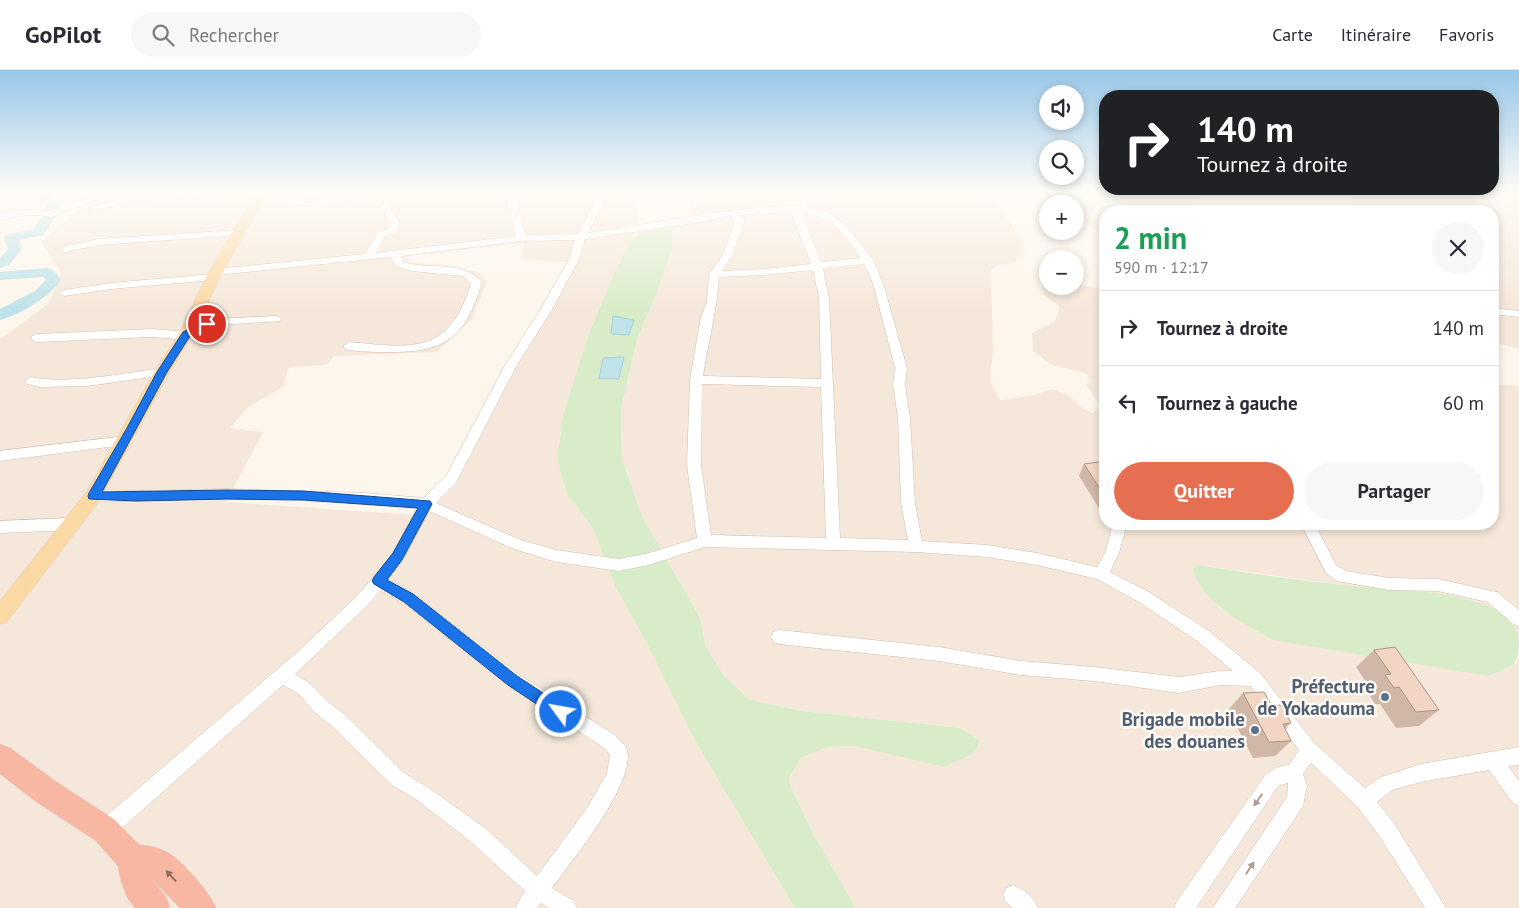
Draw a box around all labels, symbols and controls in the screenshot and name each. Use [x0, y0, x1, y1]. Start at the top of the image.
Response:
search box [131, 12, 481, 57]
text: GoPilot [25, 19, 101, 50]
icon: search [149, 21, 177, 49]
text: Rechercher [189, 23, 279, 47]
text: Carte [1272, 23, 1313, 46]
text: Itinéraire [1341, 23, 1411, 46]
text: Favoris [1439, 23, 1494, 46]
map controls [1039, 85, 1084, 295]
button: sound [1039, 85, 1084, 130]
text: 140 m [1197, 106, 1294, 152]
icon: right [1114, 110, 1179, 175]
button: search [1039, 140, 1084, 185]
text: Tournez à droite [1197, 150, 1348, 178]
button: + [1039, 195, 1084, 240]
text: 2 min [1114, 218, 1187, 257]
button: close [1432, 222, 1484, 274]
button: − [1039, 250, 1084, 295]
text: 590 m · 12:17 [1114, 257, 1209, 277]
pin [186, 303, 228, 345]
icon: arrive [193, 310, 221, 338]
icon: right [1114, 314, 1142, 342]
text: Tournez à droite [1157, 316, 1288, 340]
text: 140 m [1432, 316, 1484, 340]
icon: left [1114, 389, 1142, 417]
text: Tournez à gauche [1157, 391, 1298, 415]
text: 60 m [1443, 391, 1484, 415]
button: Quitter [1114, 462, 1294, 520]
button: Partager [1304, 462, 1484, 520]
place label: Préfecture de Yokadouma [1257, 674, 1375, 720]
position arrow [534, 685, 586, 737]
marker: Préfecture de Yokadouma [1379, 691, 1391, 703]
place label: Brigade mobile des douanes [1122, 707, 1245, 753]
marker: Brigade mobile des douanes [1249, 724, 1261, 736]
one-way arrow [1253, 793, 1263, 807]
one-way arrow [1245, 861, 1255, 874]
one-way arrow [165, 870, 177, 882]

